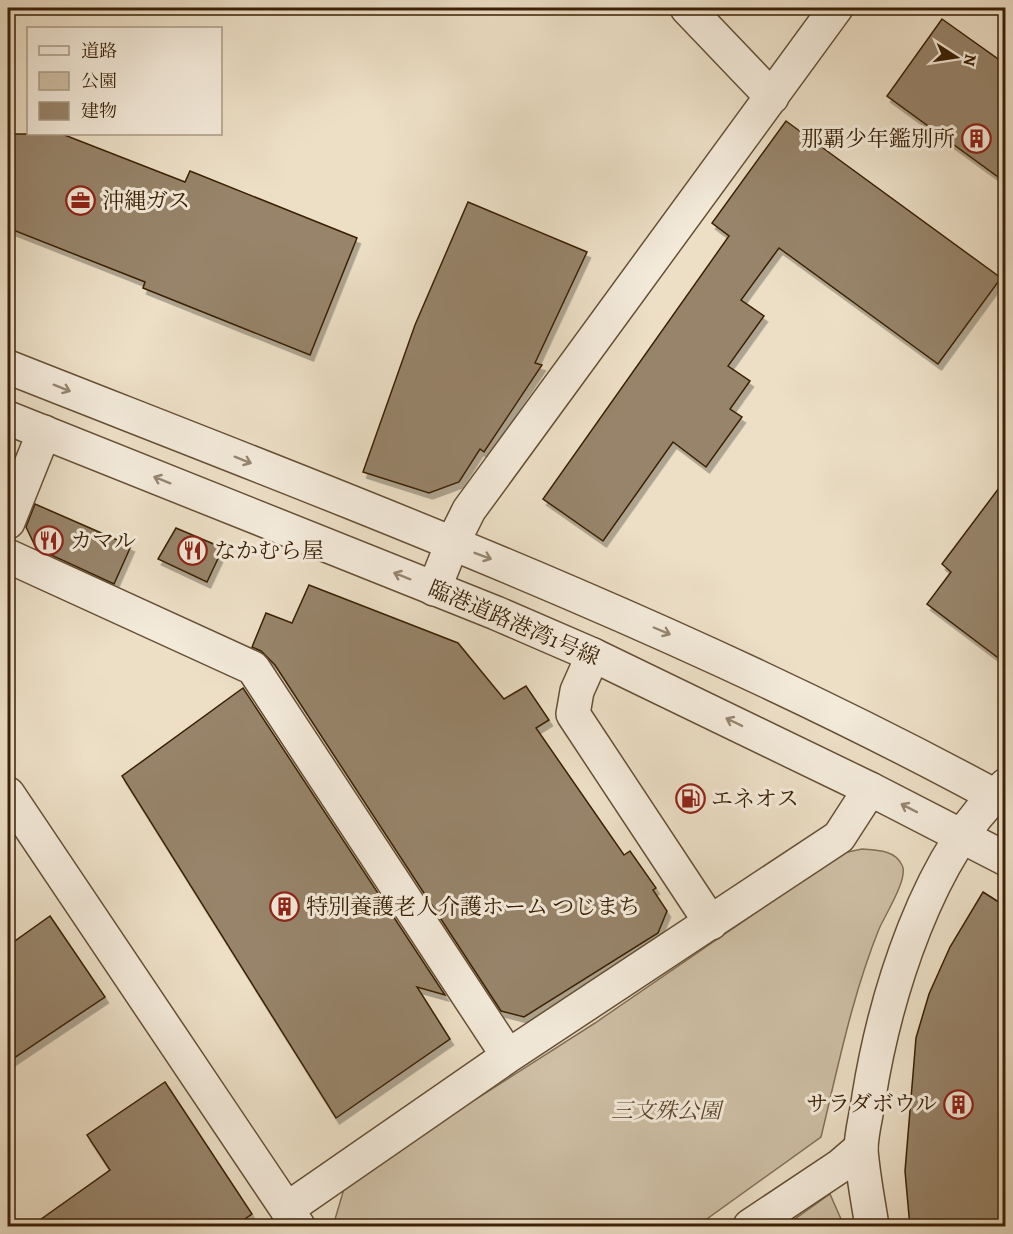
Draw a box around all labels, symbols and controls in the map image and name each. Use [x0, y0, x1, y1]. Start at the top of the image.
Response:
legend [27, 27, 222, 135]
north arrow [926, 27, 986, 87]
text: 道路 [81, 39, 117, 63]
text: N [958, 52, 982, 68]
text: 公園 [81, 69, 117, 93]
text: 建物 [81, 99, 117, 123]
building icon: 那覇少年鑑別所 [960, 123, 992, 155]
place label: 那覇少年鑑別所 [801, 124, 955, 154]
office icon: 沖縄ガス [65, 185, 97, 217]
place label: 沖縄ガス [102, 186, 190, 216]
one-way arrow [52, 383, 71, 394]
one-way arrow [233, 455, 252, 466]
one-way arrow [154, 474, 172, 485]
restaurant icon: カマル [33, 525, 65, 557]
place label: カマル [70, 526, 136, 556]
restaurant icon: なかむら屋 [177, 535, 209, 567]
place label: なかむら屋 [214, 536, 324, 566]
one-way arrow [473, 551, 492, 562]
one-way arrow [393, 570, 411, 581]
street label: 臨港道路港湾1号線 [424, 573, 604, 673]
one-way arrow [653, 626, 671, 638]
one-way arrow [725, 716, 743, 728]
fuel station icon: エネオス [674, 783, 706, 815]
place label: エネオス [711, 784, 799, 814]
one-way arrow [900, 802, 918, 814]
building icon: 特別養護老人介護ホーム つじまち [269, 891, 301, 923]
place label: 特別養護老人介護ホーム つじまち [306, 892, 640, 922]
building icon: サラダボウル [942, 1088, 974, 1120]
place label: サラダボウル [806, 1089, 937, 1119]
park label: 三文殊公園 [611, 1096, 724, 1126]

